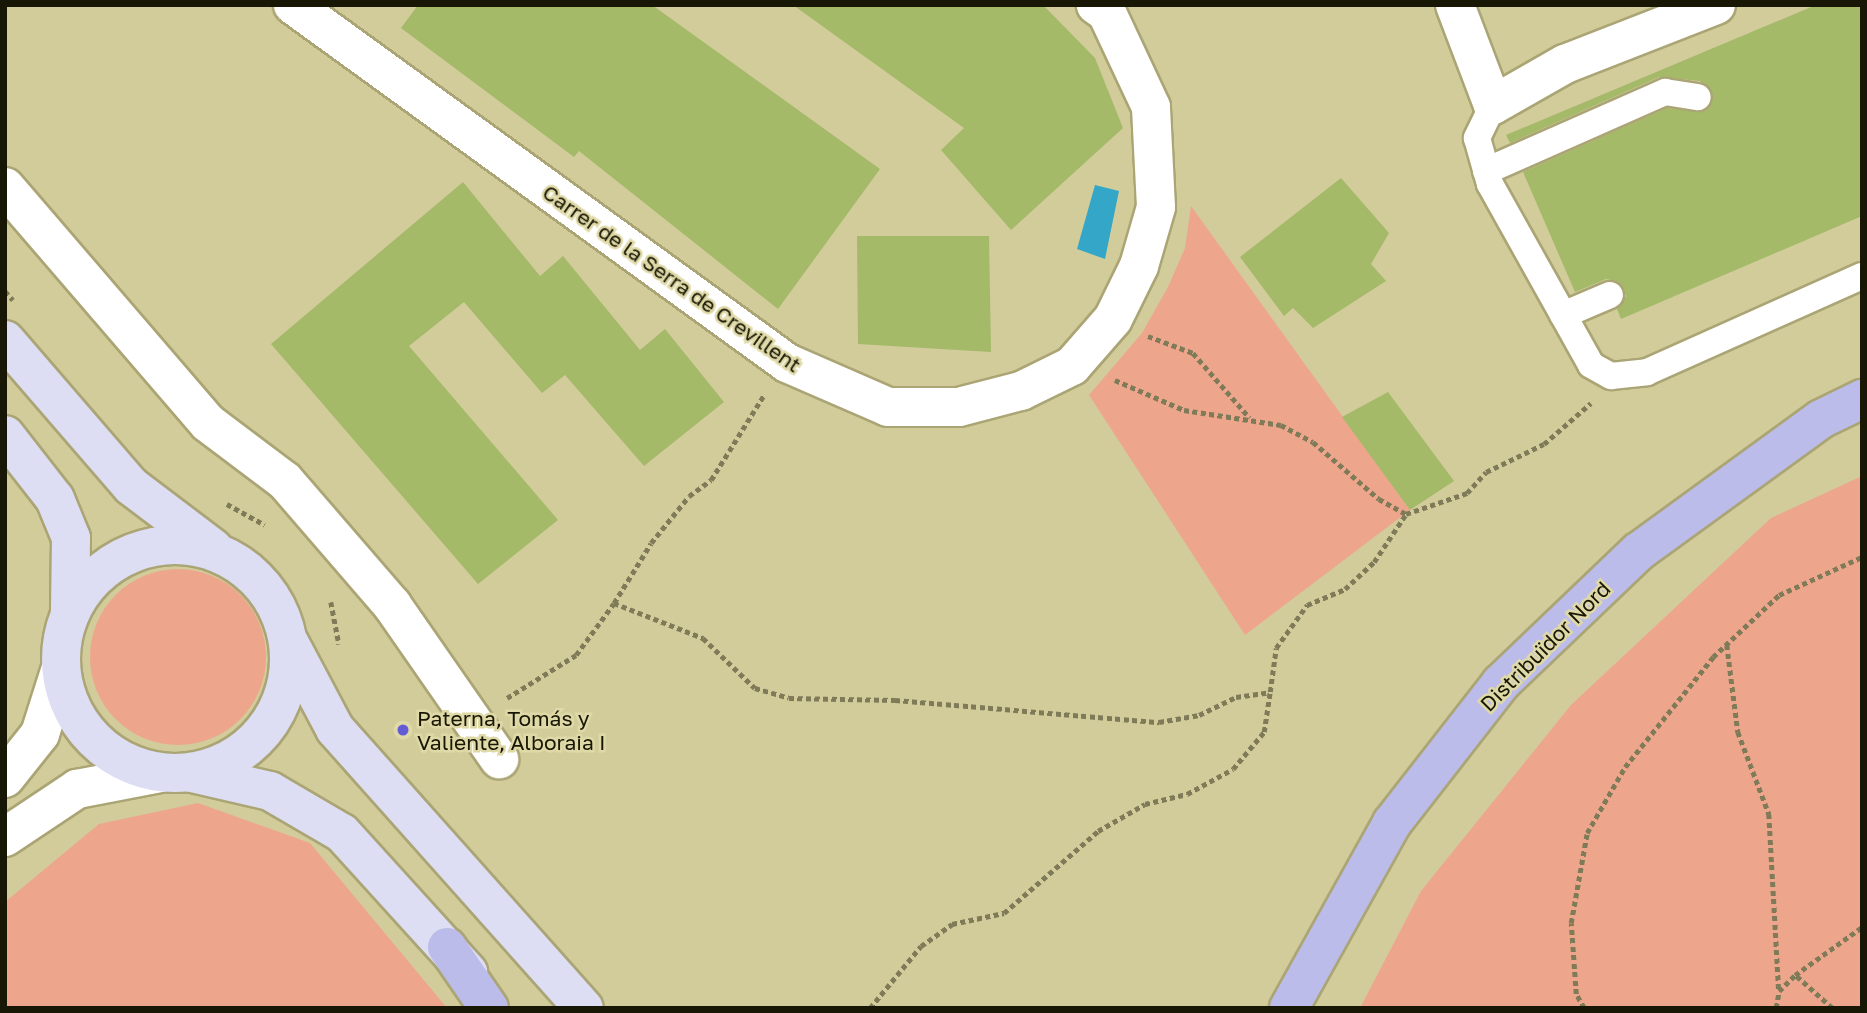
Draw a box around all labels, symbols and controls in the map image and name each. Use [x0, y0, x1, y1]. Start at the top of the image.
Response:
street label: Carrer de la Serra de Crevillent [538, 179, 806, 377]
street label: Distribuïdor Nord [1475, 576, 1615, 716]
place label: Paterna, Tomás y Valiente, Alboraia I [417, 705, 606, 755]
marker: Paterna, Tomás y Valiente, Alboraia I [395, 722, 411, 738]

